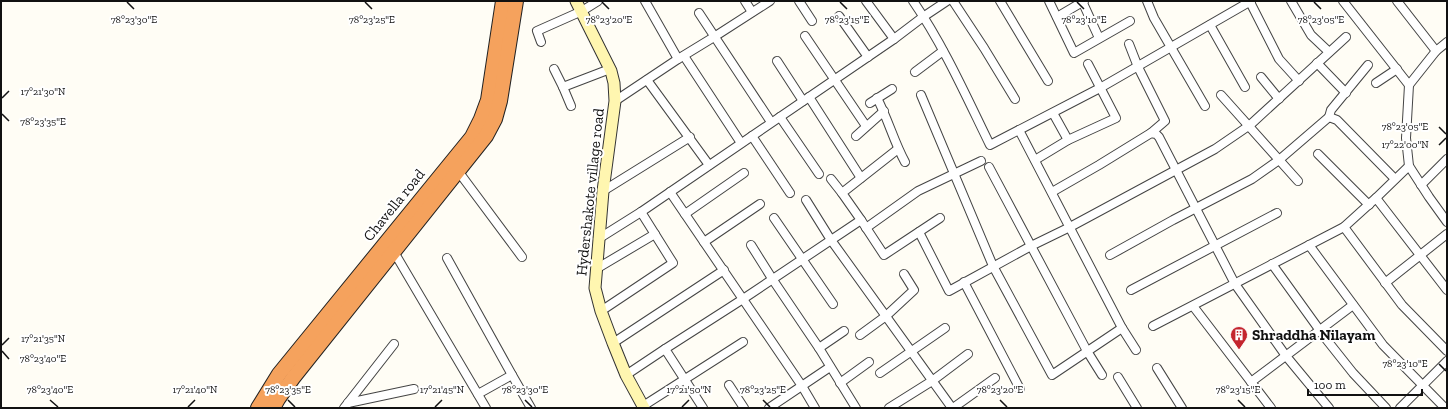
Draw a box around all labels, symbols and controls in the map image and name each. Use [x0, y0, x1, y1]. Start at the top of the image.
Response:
text: 78°23'30"E [111, 14, 157, 26]
text: 78°23'25"E [349, 14, 395, 26]
text: 78°23'20"E [586, 14, 632, 26]
text: 78°23'15"E [825, 14, 869, 26]
text: 78°23'10"E [1061, 14, 1107, 26]
text: 78°23'05"E [1298, 14, 1344, 26]
text: 17°21'30"N [21, 86, 66, 98]
street label: Hydershakote village road [572, 107, 608, 277]
text: 78°23'35"E [20, 116, 66, 128]
text: 78°23'05"E [1382, 121, 1428, 133]
text: 17°22'00"N [1381, 139, 1429, 151]
street label: Chavella road [359, 165, 429, 245]
building icon: Shraddha Nilayam [1229, 325, 1249, 350]
place label: Shraddha Nilayam [1252, 326, 1375, 344]
text: 17°21'35"N [21, 333, 66, 345]
text: 78°23'40"E [20, 353, 66, 365]
text: 78°23'10"E [1382, 358, 1428, 370]
scale bar [1308, 371, 1422, 397]
text: 100 m [1314, 378, 1346, 392]
text: 78°23'40"E [27, 384, 73, 396]
text: 17°21'40"N [173, 384, 218, 396]
text: 78°23'35"E [265, 384, 311, 396]
text: 17°21'45"N [420, 384, 465, 396]
text: 78°23'30"E [502, 384, 548, 396]
text: 17°21'50"N [667, 384, 712, 396]
text: 78°23'25"E [740, 384, 786, 396]
text: 78°23'20"E [977, 384, 1023, 396]
text: 78°23'15"E [1216, 384, 1260, 396]

